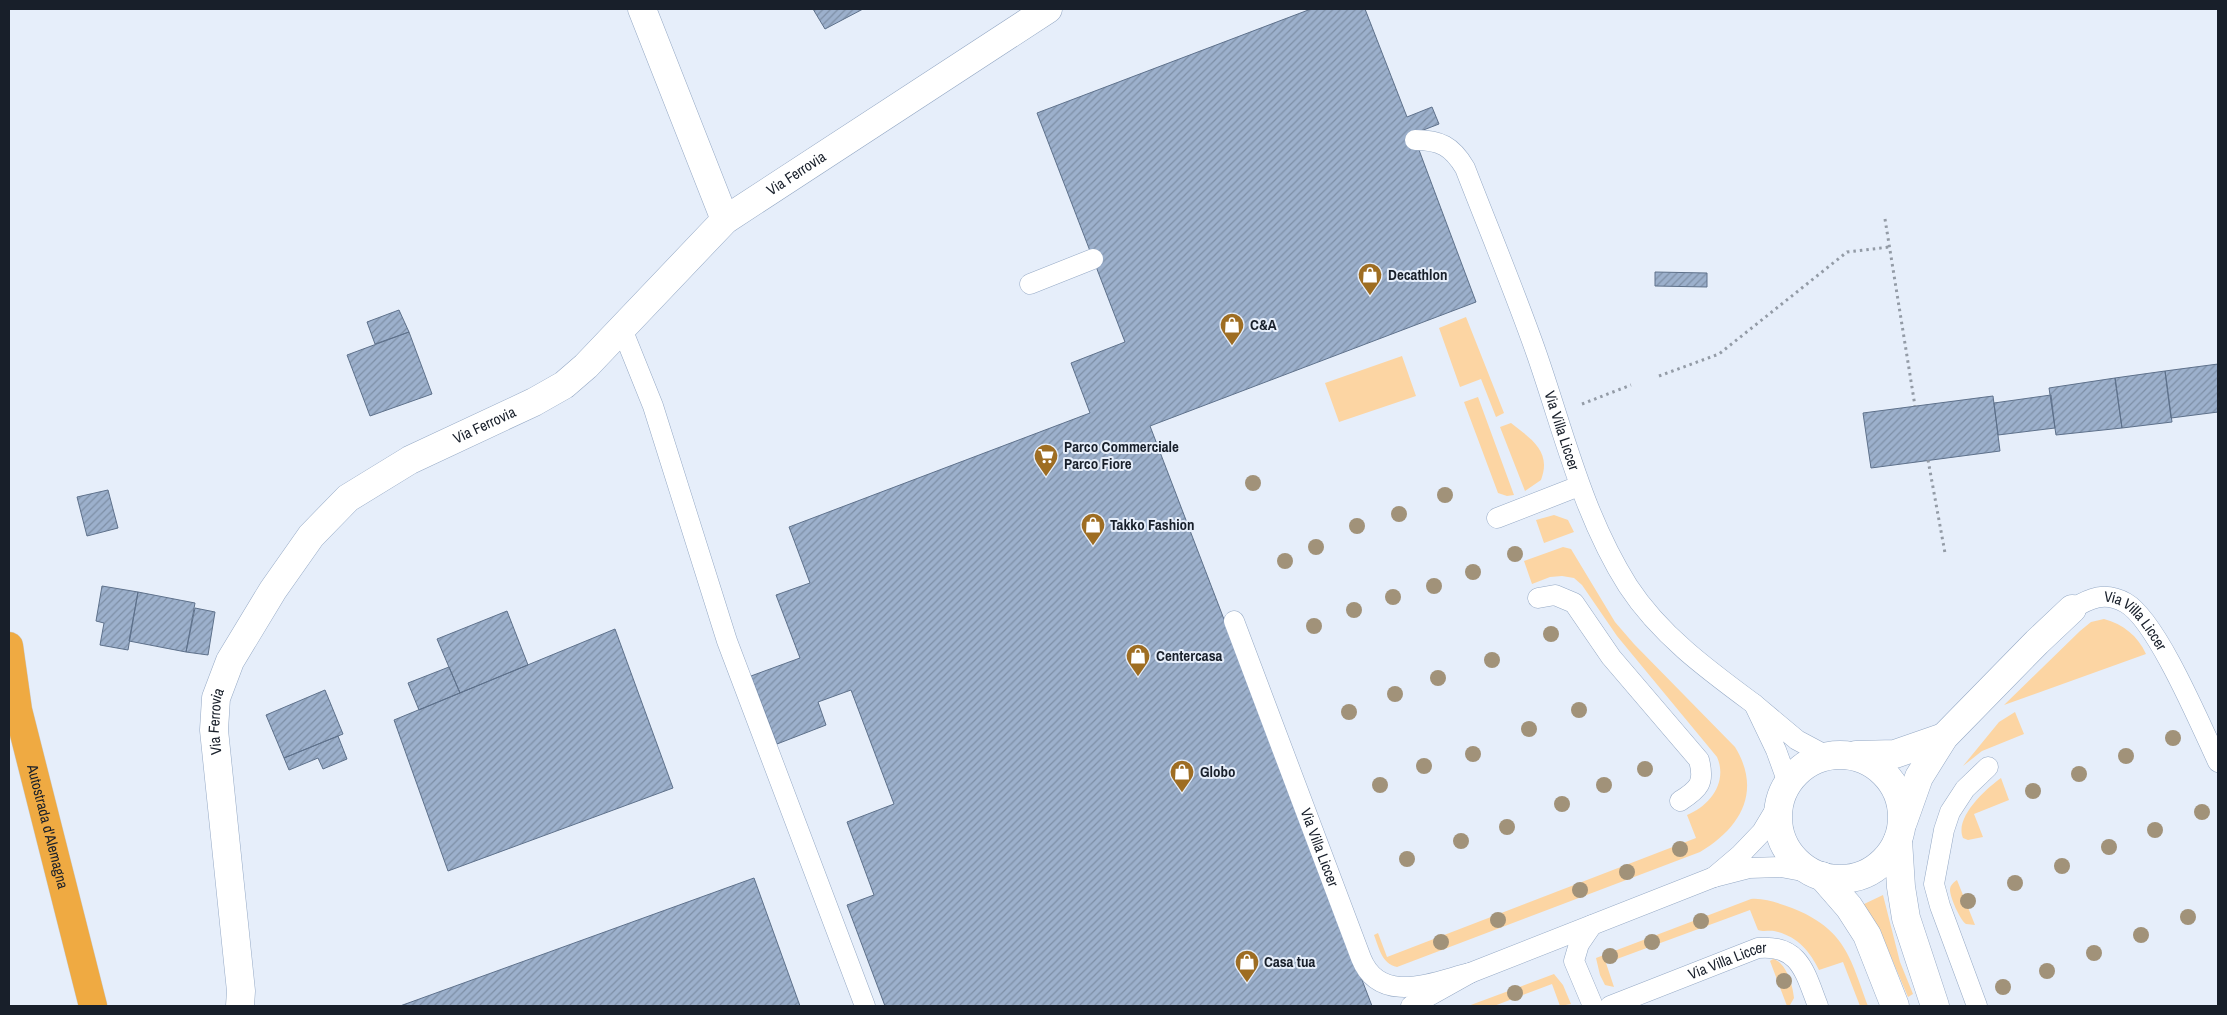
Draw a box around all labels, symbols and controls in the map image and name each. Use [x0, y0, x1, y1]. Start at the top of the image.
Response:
street label: Via Ferrovia [762, 146, 830, 200]
shop icon: Decathlon [1357, 262, 1383, 296]
place label: Decathlon [1388, 264, 1447, 285]
shop icon: C&A [1219, 312, 1245, 346]
place label: C&A [1250, 314, 1277, 335]
street label: Via Villa Liccer [1540, 388, 1585, 473]
street label: Via Ferrovia [449, 401, 519, 448]
place label: Parco Commerciale Parco Fiore [1064, 436, 1179, 474]
supermarket icon: Parco Commerciale Parco Fiore [1033, 443, 1059, 477]
shop icon: Takko Fashion [1080, 512, 1106, 546]
place label: Takko Fashion [1110, 514, 1195, 535]
street label: Via Villa Liccer [2103, 586, 2172, 654]
shop icon: Centercasa [1125, 643, 1151, 677]
place label: Centercasa [1156, 645, 1222, 666]
street label: Via Ferrovia [203, 685, 229, 756]
shop icon: Globo [1169, 759, 1195, 793]
street label: Autostrada d'Alemagna [22, 761, 74, 891]
place label: Globo [1200, 761, 1236, 782]
street label: Via Villa Liccer [1295, 805, 1344, 890]
street label: Via Villa Liccer [1685, 937, 1766, 984]
shop icon: Casa tua [1234, 949, 1260, 983]
place label: Casa tua [1264, 951, 1315, 972]

